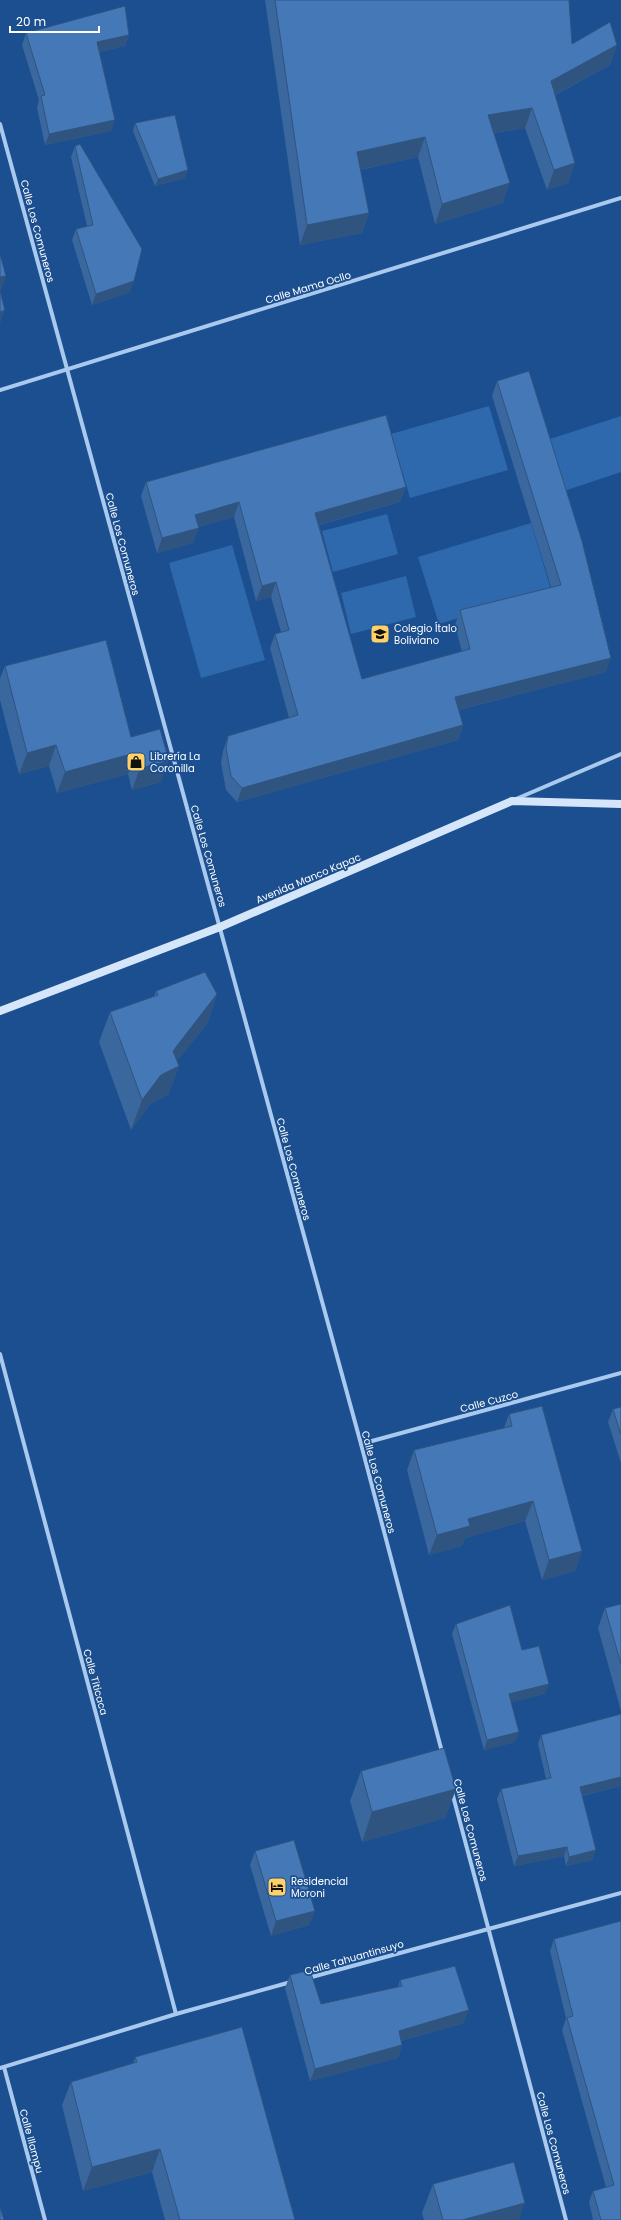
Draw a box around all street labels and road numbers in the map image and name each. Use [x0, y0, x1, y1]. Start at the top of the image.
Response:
street label: Calle Los Comuneros [17, 178, 58, 284]
street label: Calle Mama Ocllo [264, 267, 353, 308]
street label: Calle Los Comuneros [102, 491, 143, 597]
street label: Calle Los Comuneros [187, 803, 230, 909]
street label: Avenida Manco Kapac [253, 850, 363, 907]
street label: Calle Los Comuneros [273, 1116, 314, 1222]
street label: Calle Cuzco [458, 1387, 520, 1416]
street label: Calle Los Comuneros [358, 1429, 399, 1535]
street label: Calle Titicaca [79, 1647, 112, 1717]
street label: Calle Los Comuneros [450, 1777, 491, 1883]
street label: Calle Tahuantinsuyo [303, 1936, 405, 1979]
street label: Calle Los Comuneros [533, 2090, 574, 2196]
street label: Calle Illampu [16, 2107, 47, 2175]

